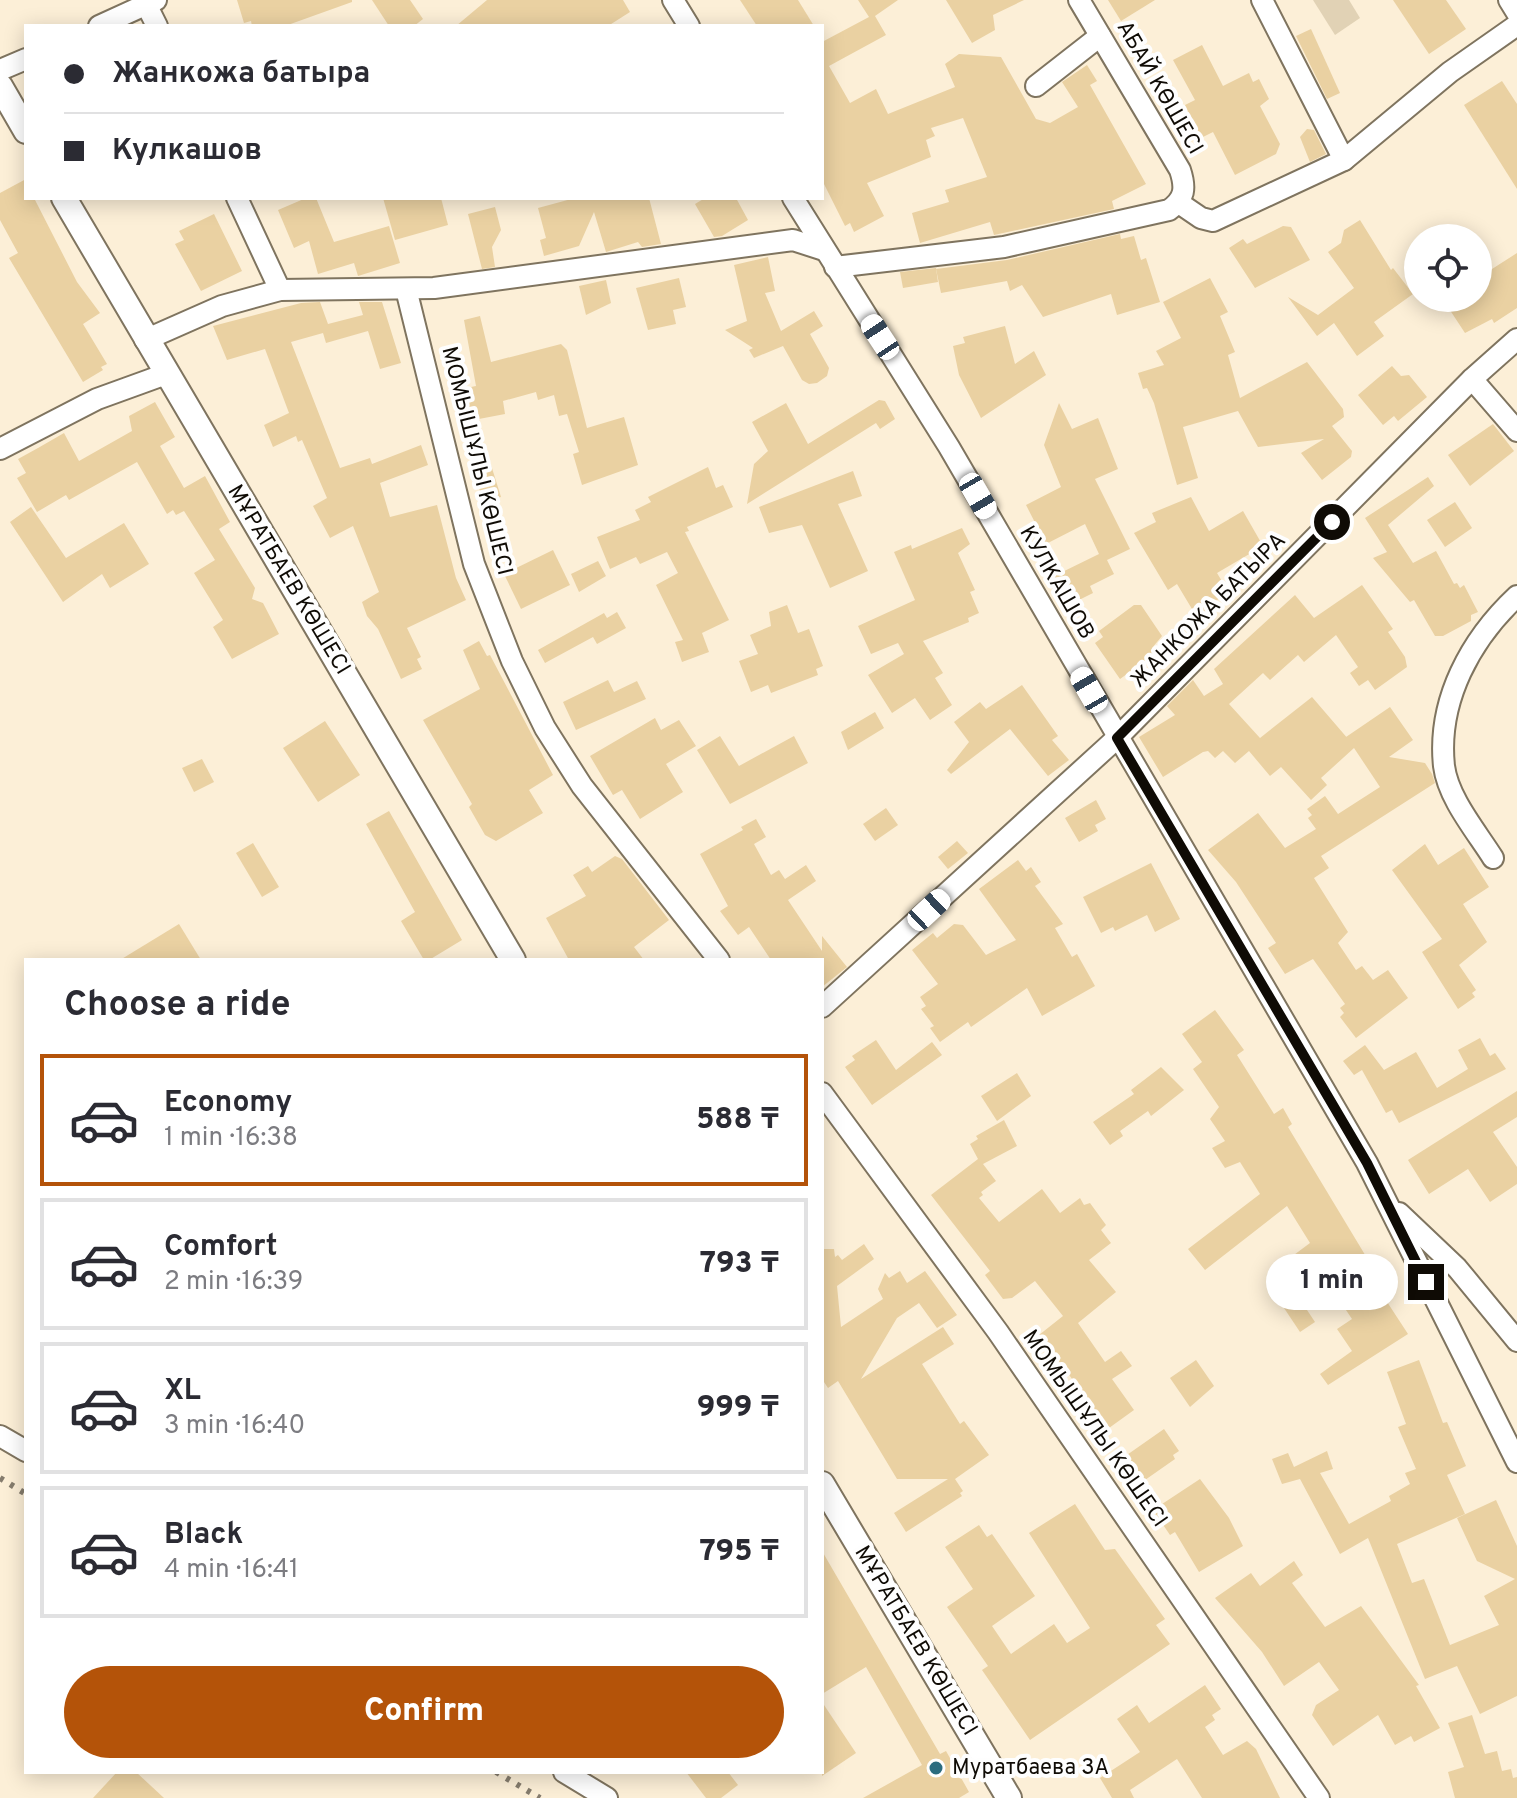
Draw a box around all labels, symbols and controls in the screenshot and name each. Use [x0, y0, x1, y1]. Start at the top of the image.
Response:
street label: АБАЙ КӨШЕСІ [1110, 15, 1211, 160]
text: Жанкожа батыра [112, 56, 370, 93]
text: Кулкашов [112, 133, 262, 170]
map controls [1404, 224, 1492, 312]
button: locate [1404, 224, 1492, 312]
car [857, 310, 903, 364]
street label: МОМЫШҰЛЫ КӨШЕСІ [435, 344, 517, 578]
car [956, 469, 1000, 523]
street label: МҰРАТБАЕВ КӨШЕСІ [221, 480, 355, 680]
route start [1314, 504, 1350, 540]
street label: КУЛКАШОВ [1013, 521, 1099, 645]
street label: ЖАНКОЖА БАТЫРА [1126, 528, 1292, 694]
car [1067, 663, 1111, 717]
car [903, 885, 955, 935]
text: Choose a ride [64, 983, 290, 1029]
icon: car [68, 1084, 140, 1156]
text: Economy [164, 1085, 292, 1122]
text: 588 ₸ [696, 1102, 780, 1139]
text: 1 min · 16:38 [164, 1122, 298, 1155]
icon: car [68, 1228, 140, 1300]
text: Comfort [164, 1229, 277, 1266]
text: 793 ₸ [700, 1246, 780, 1283]
callout: 1 min [1266, 1254, 1398, 1310]
route end [1408, 1264, 1444, 1300]
text: 1 min [1300, 1265, 1364, 1298]
text: 2 min · 16:39 [164, 1266, 303, 1299]
street label: МОМЫШҰЛЫ КӨШЕСІ [1016, 1325, 1172, 1533]
icon: car [68, 1372, 140, 1444]
text: XL [164, 1373, 201, 1410]
text: 999 ₸ [697, 1390, 780, 1427]
text: 3 min · 16:40 [164, 1410, 305, 1443]
icon: car [68, 1516, 140, 1588]
text: Black [164, 1517, 243, 1554]
text: 795 ₸ [699, 1534, 780, 1571]
street label: МҰРАТБАЕВ КӨШЕСІ [848, 1541, 982, 1741]
text: 4 min · 16:41 [164, 1554, 299, 1587]
button: Confirm [64, 1666, 784, 1758]
place label: Муратбаева 3А [952, 1755, 1109, 1782]
marker: Муратбаева 3А [927, 1759, 945, 1777]

